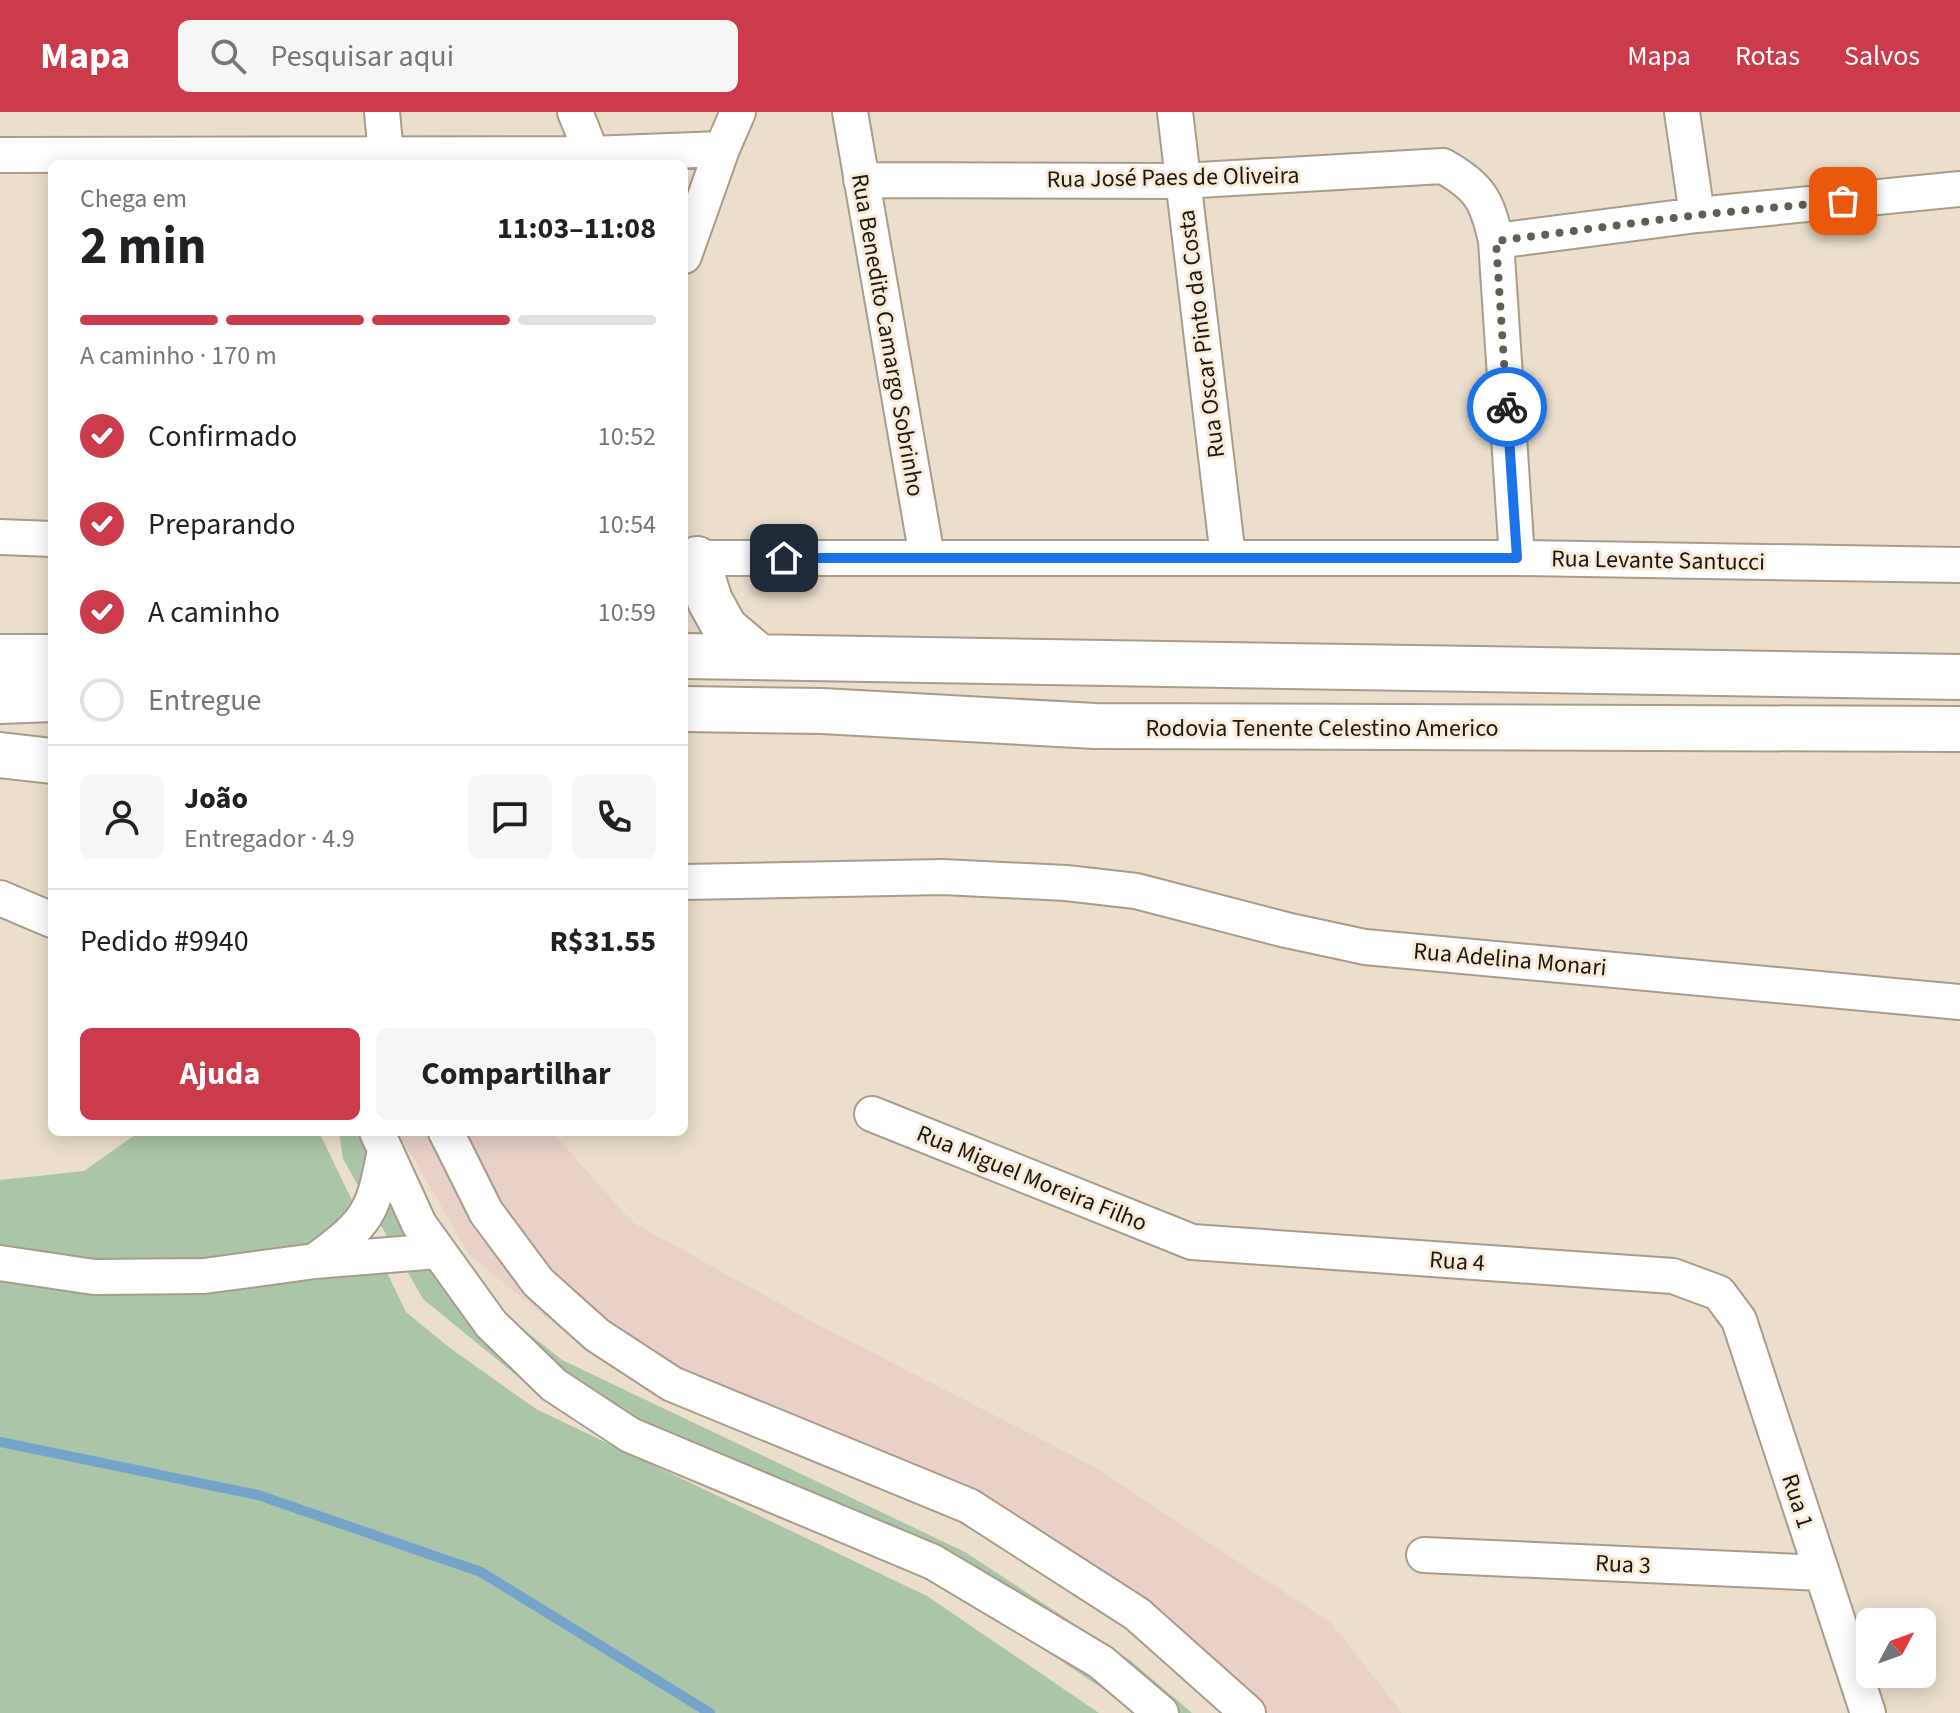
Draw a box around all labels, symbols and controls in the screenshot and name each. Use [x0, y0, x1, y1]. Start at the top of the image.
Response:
search box [178, 20, 738, 92]
text: Mapa [40, 29, 130, 83]
icon: search [206, 34, 250, 78]
text: Pesquisar aqui [270, 35, 454, 78]
text: Mapa [1627, 36, 1691, 76]
text: Rotas [1735, 36, 1800, 76]
text: Salvos [1844, 36, 1920, 76]
street label: Rua José Paes de Oliveira [1046, 158, 1300, 197]
pin [1809, 167, 1877, 235]
street label: Rua Benedito Camargo Sobrinho [842, 171, 933, 499]
icon: bag [1821, 179, 1865, 223]
text: Chega em [80, 180, 187, 217]
text: 11:03–11:08 [497, 207, 656, 250]
street label: Rua Oscar Pinto da Costa [1169, 208, 1234, 460]
text: 2 min [80, 210, 207, 284]
text: A caminho · 170 m [80, 337, 277, 374]
courier [1467, 367, 1547, 447]
icon: bike [1485, 385, 1529, 429]
icon: check [80, 414, 124, 458]
text: Confirmado [148, 415, 297, 458]
text: 10:52 [598, 418, 656, 455]
icon: check [80, 502, 124, 546]
text: Preparando [148, 503, 295, 546]
text: 10:54 [598, 506, 656, 543]
pin [750, 524, 818, 592]
icon: home [762, 536, 806, 580]
street label: Rua Levante Santucci [1551, 541, 1765, 580]
icon: check [80, 590, 124, 634]
text: A caminho [148, 591, 280, 634]
text: 10:59 [598, 594, 656, 631]
text: Entregue [148, 679, 261, 722]
street label: Rodovia Tenente Celestino Americo [1145, 711, 1499, 746]
button: person [80, 775, 164, 859]
button: chat [468, 775, 552, 859]
button: phone [572, 775, 656, 859]
text: João [184, 777, 248, 820]
text: Entregador · 4.9 [184, 820, 355, 857]
text: Pedido #9940 [80, 920, 249, 963]
text: R$31.55 [549, 920, 656, 963]
street label: Rua Adelina Monari [1412, 934, 1608, 985]
button: Ajuda [80, 1028, 360, 1120]
button: Compartilhar [376, 1028, 656, 1120]
street label: Rua Miguel Moreira Filho [911, 1116, 1152, 1241]
street label: Rua 4 [1428, 1242, 1486, 1281]
street label: Rua 1 [1772, 1469, 1823, 1533]
street label: Rua 3 [1594, 1546, 1652, 1583]
north arrow [1856, 1608, 1936, 1688]
map controls [1856, 1608, 1936, 1688]

